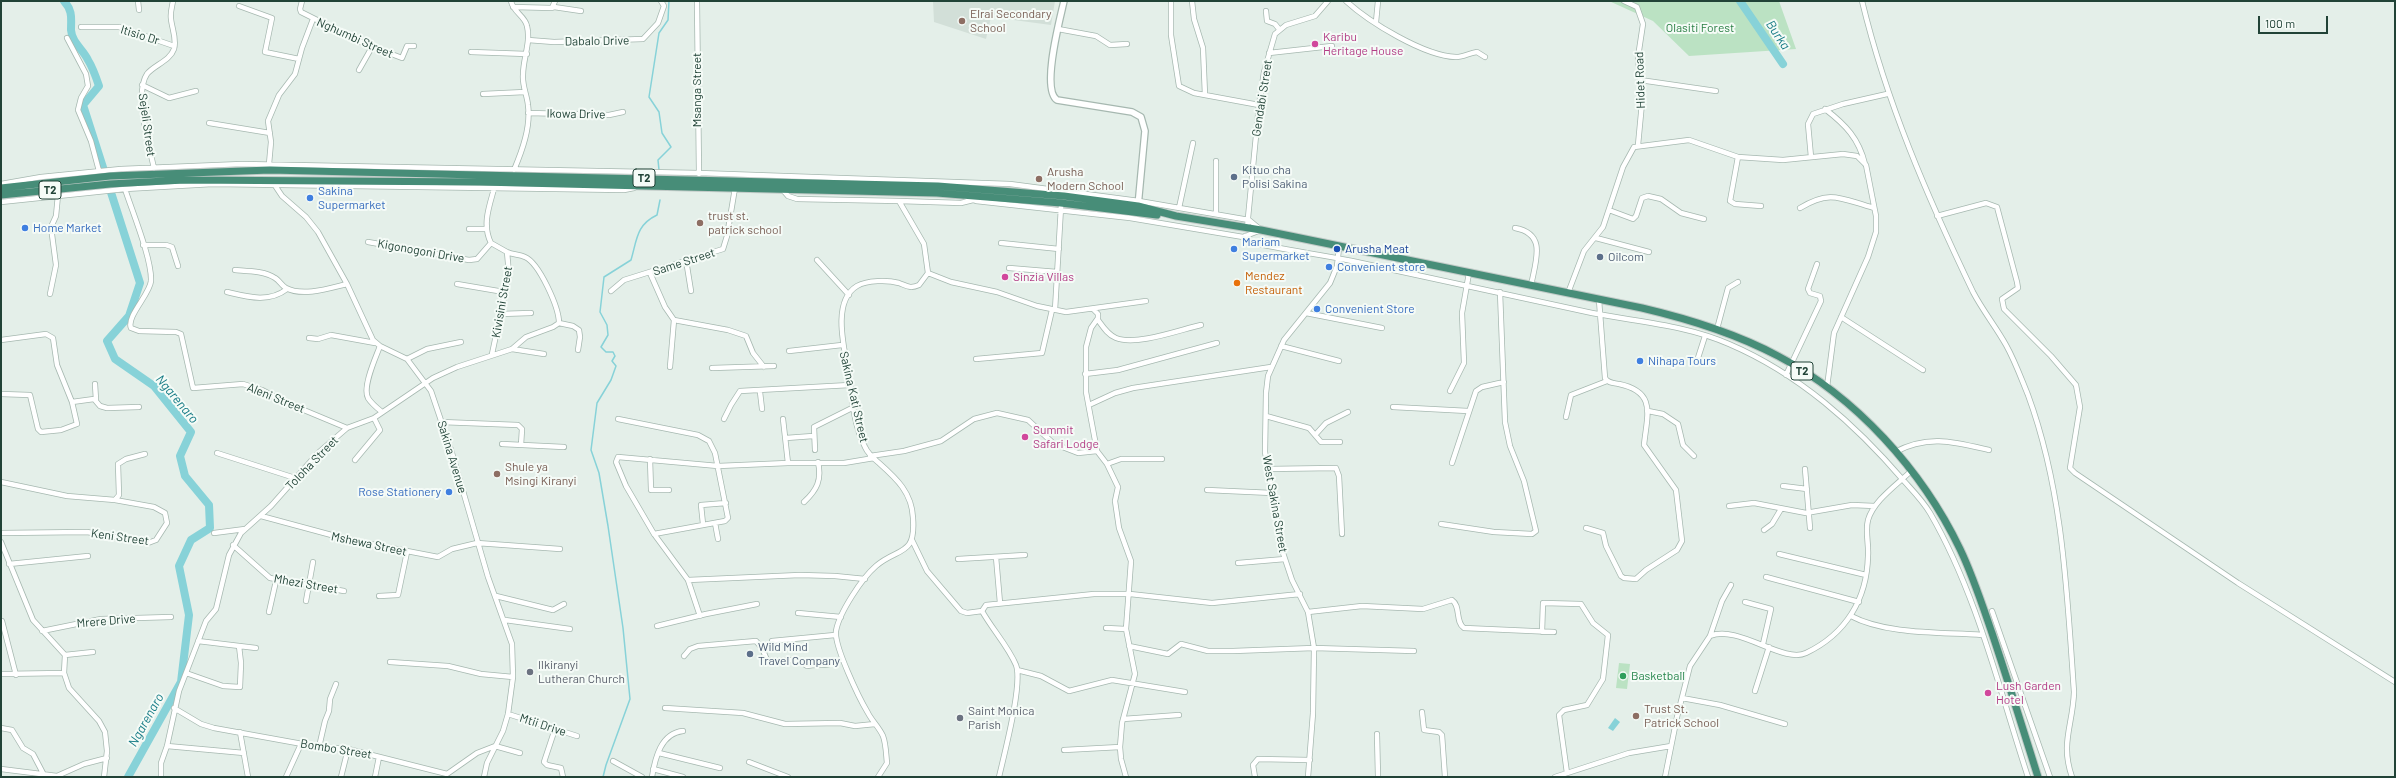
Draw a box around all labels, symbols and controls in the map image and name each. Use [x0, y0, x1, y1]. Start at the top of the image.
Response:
place label: Elrai Secondary School [970, 7, 1051, 35]
scale bar [2260, 8, 2330, 34]
street label: Nghumbi Street [315, 15, 395, 61]
marker: Elrai Secondary School [957, 16, 967, 26]
text: 100 m [2265, 16, 2295, 30]
water label: Burka [1763, 17, 1793, 53]
park label: Olasiti Forest [1666, 21, 1734, 35]
street label: Itisio Dr [119, 22, 161, 48]
place label: Karibu Heritage House [1323, 30, 1403, 58]
street label: Dabalo Drive [565, 33, 629, 49]
marker: Karibu Heritage House [1310, 39, 1320, 49]
street label: Hidet Road [1632, 51, 1648, 109]
street label: Msanga Street [690, 53, 704, 127]
street label: Gendabi Street [1249, 59, 1275, 137]
street label: Sejeli Street [135, 92, 159, 158]
street label: Ikowa Drive [546, 106, 606, 122]
place label: Kituo cha Polisi Sakina [1242, 163, 1307, 191]
place label: Arusha Modern School [1047, 165, 1124, 193]
road number: T2 [633, 169, 655, 187]
marker: Kituo cha Polisi Sakina [1229, 172, 1239, 182]
marker: Arusha Modern School [1034, 174, 1044, 184]
road number: T2 [39, 181, 61, 199]
place label: Sakina Supermarket [318, 184, 386, 212]
marker: Sakina Supermarket [305, 193, 315, 203]
place label: trust st. patrick school [708, 209, 781, 237]
marker: trust st. patrick school [695, 218, 705, 228]
place label: Home Market [33, 221, 102, 235]
marker: Home Market [20, 223, 30, 233]
place label: Mariam Supermarket [1242, 235, 1310, 263]
street label: Kigonogoni Drive [376, 236, 466, 266]
place label: Arusha Meat [1345, 242, 1409, 256]
marker: Mariam Supermarket [1229, 244, 1239, 254]
marker: Arusha Meat [1332, 244, 1342, 254]
street label: Same Street [651, 245, 717, 279]
place label: Oilcom [1608, 250, 1644, 264]
marker: Oilcom [1595, 252, 1605, 262]
place label: Convenient store [1337, 260, 1425, 274]
marker: Convenient store [1324, 262, 1334, 272]
street label: Kivisini Street [489, 265, 515, 339]
place label: Mendez Restaurant [1245, 269, 1303, 297]
place label: Sinzia Villas [1013, 270, 1074, 284]
marker: Sinzia Villas [1000, 272, 1010, 282]
marker: Mendez Restaurant [1232, 278, 1242, 288]
place label: Convenient Store [1325, 302, 1415, 316]
marker: Convenient Store [1312, 304, 1322, 314]
street label: Sakina Kati Street [837, 350, 871, 444]
place label: Nihapa Tours [1648, 354, 1716, 368]
marker: Nihapa Tours [1635, 356, 1645, 366]
road number: T2 [1791, 362, 1813, 380]
water label: Ngarenaro [152, 372, 202, 426]
street label: Aleni Street [245, 380, 307, 416]
street label: Sakina Avenue [434, 419, 470, 495]
place label: Summit Safari Lodge [1033, 423, 1099, 451]
marker: Summit Safari Lodge [1020, 432, 1030, 442]
street label: Toloha Street [283, 433, 341, 493]
street label: West Sakina Street [1259, 454, 1291, 554]
place label: Shule ya Msingi Kiranyi [505, 460, 577, 488]
marker: Shule ya Msingi Kiranyi [492, 469, 502, 479]
place label: Rose Stationery [358, 485, 441, 499]
marker: Rose Stationery [444, 487, 454, 497]
street label: Keni Street [90, 526, 150, 548]
street label: Mshewa Street [330, 529, 408, 559]
street label: Mhezi Street [273, 571, 339, 597]
street label: Mrere Drive [76, 611, 136, 631]
place label: Wild Mind Travel Company [758, 640, 840, 668]
marker: Wild Mind Travel Company [745, 649, 755, 659]
place label: Ilkiranyi Lutheran Church [538, 658, 625, 686]
marker: Ilkiranyi Lutheran Church [525, 667, 535, 677]
place label: Basketball [1631, 669, 1685, 683]
marker: Basketball [1618, 671, 1628, 681]
place label: Lush Garden Hotel [1996, 679, 2061, 707]
marker: Lush Garden Hotel [1983, 688, 1993, 698]
water label: Ngarenaro [125, 691, 167, 749]
place label: Trust St. Patrick School [1644, 702, 1719, 730]
place label: Saint Monica Parish [968, 704, 1034, 732]
street label: Mtii Drive [518, 711, 568, 739]
marker: Trust St. Patrick School [1631, 711, 1641, 721]
marker: Saint Monica Parish [955, 713, 965, 723]
street label: Bombo Street [299, 736, 373, 762]

